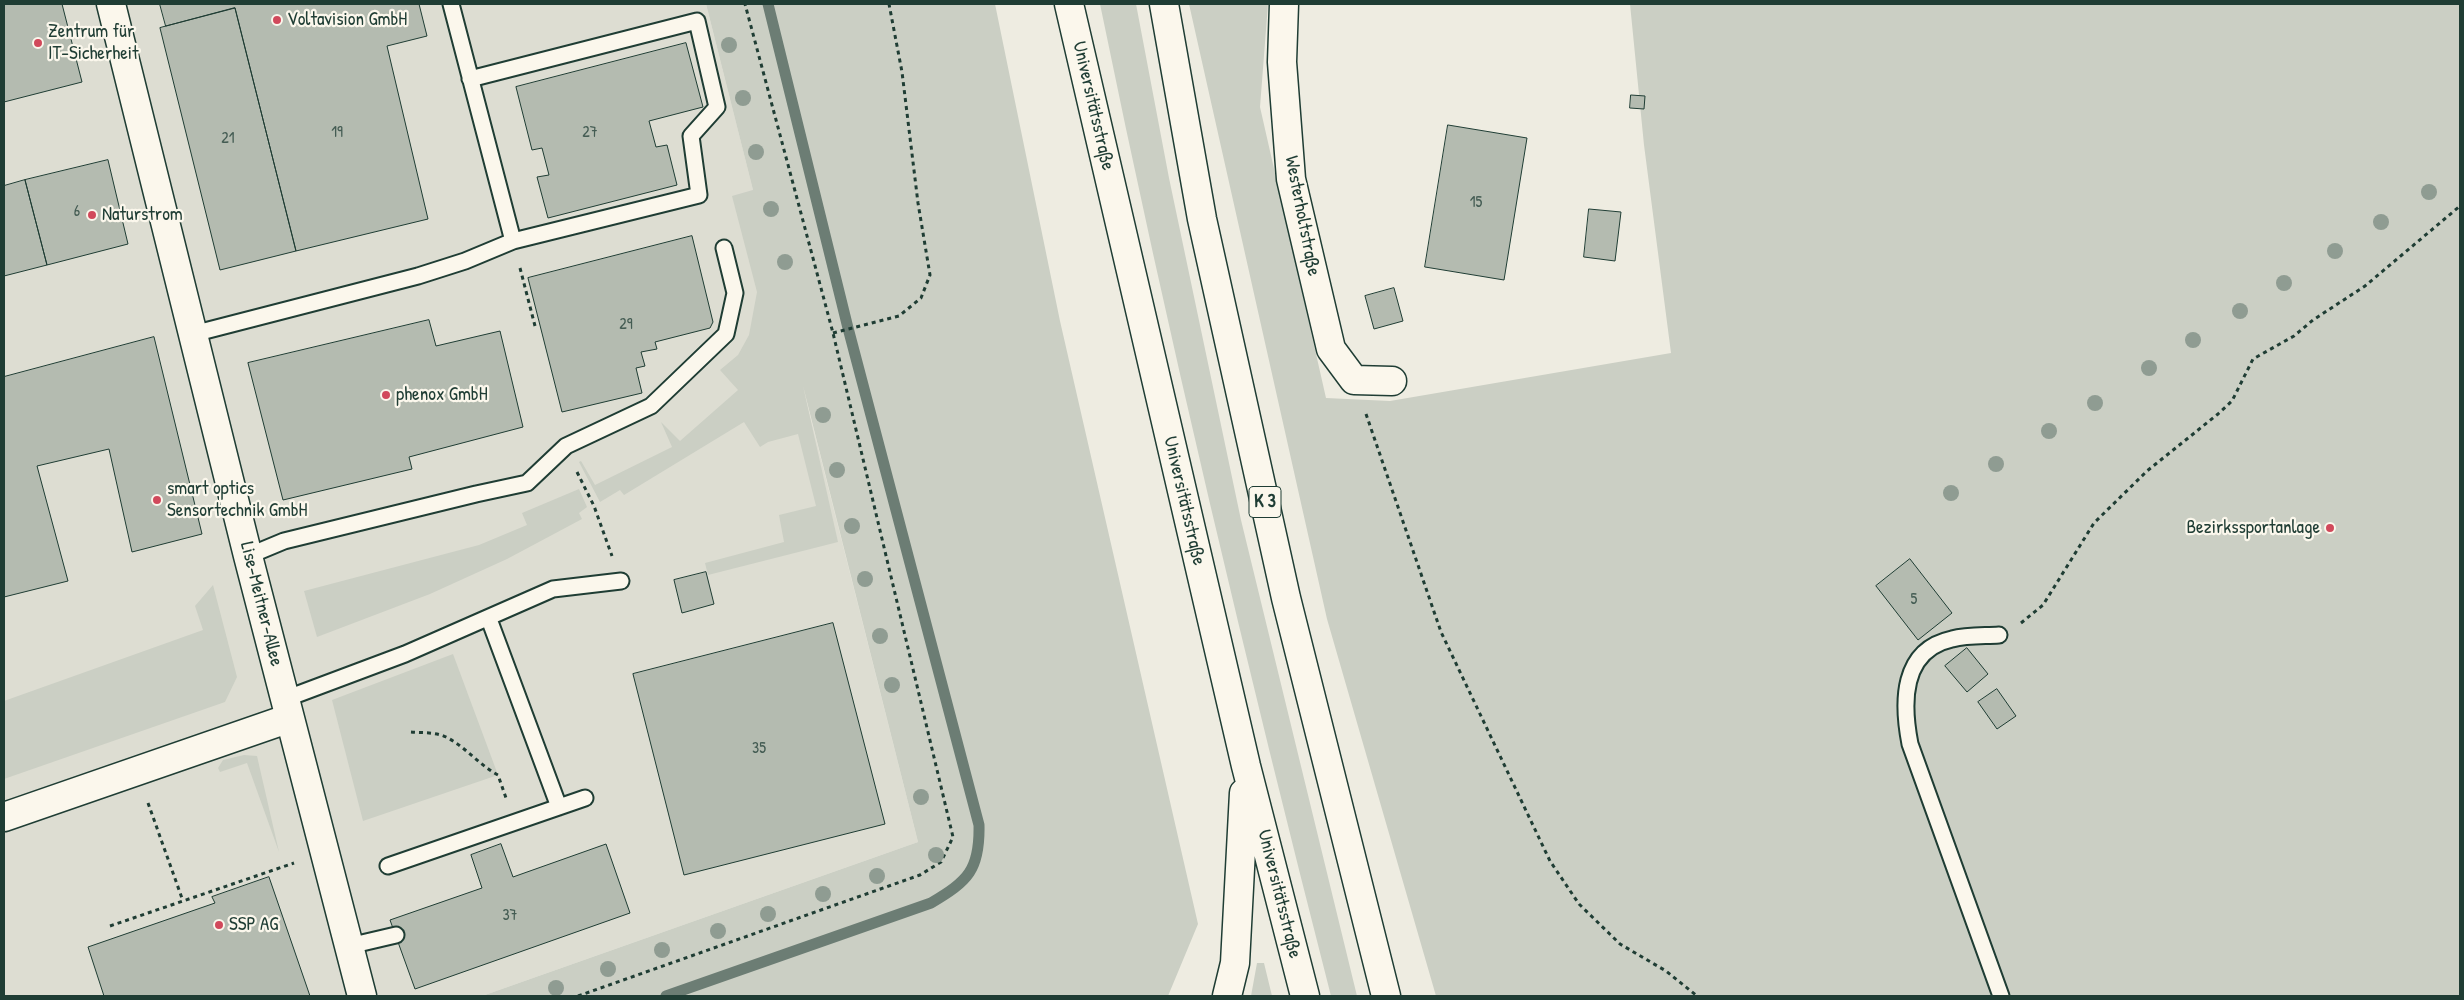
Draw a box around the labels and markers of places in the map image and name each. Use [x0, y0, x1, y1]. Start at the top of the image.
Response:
place label: Voltavision GmbH [287, 9, 407, 31]
marker: Voltavision GmbH [271, 14, 283, 26]
place label: Zentrum für IT-Sicherheit [48, 21, 139, 65]
marker: Zentrum für IT-Sicherheit [32, 37, 44, 49]
place label: Naturstrom [102, 204, 183, 226]
marker: Naturstrom [86, 209, 98, 221]
place label: phenox GmbH [396, 384, 488, 406]
marker: phenox GmbH [380, 389, 392, 401]
place label: smart optics Sensortechnik GmbH [167, 478, 307, 522]
marker: smart optics Sensortechnik GmbH [151, 494, 163, 506]
place label: Bezirkssportanlage [2186, 517, 2320, 539]
marker: Bezirkssportanlage [2324, 522, 2336, 534]
place label: SSP AG [229, 914, 278, 936]
marker: SSP AG [213, 919, 225, 931]

